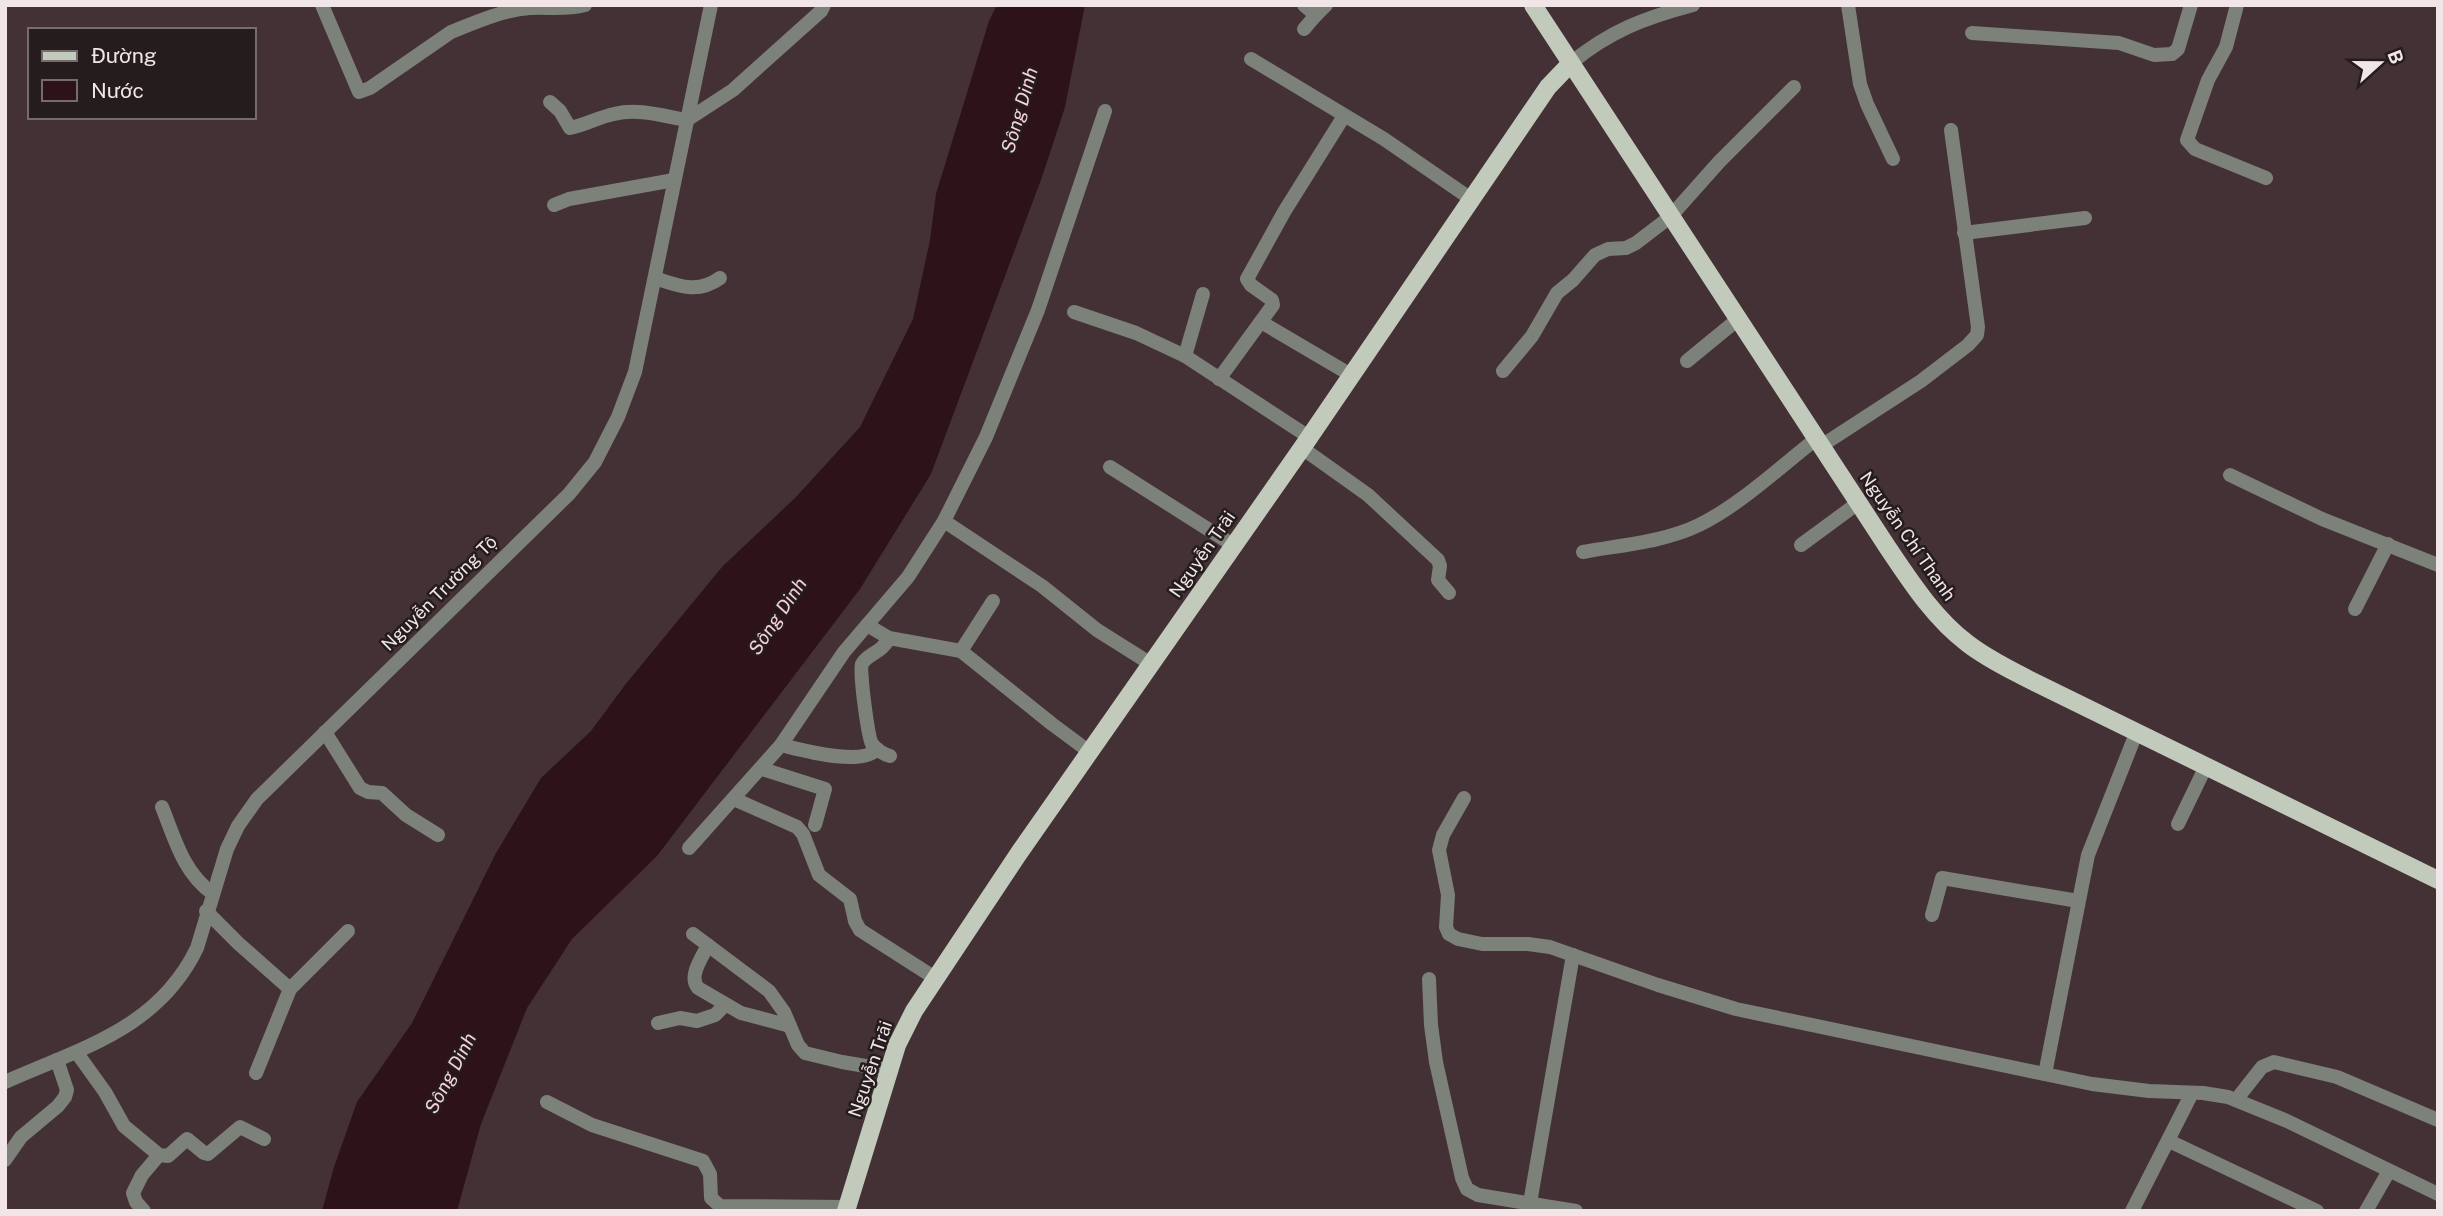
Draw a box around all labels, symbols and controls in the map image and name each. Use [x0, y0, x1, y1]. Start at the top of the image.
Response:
legend [28, 28, 256, 119]
north arrow [2345, 28, 2415, 98]
text: Đường [91, 43, 157, 68]
text: B [2383, 47, 2408, 67]
water label: Sông Dinh [996, 65, 1042, 155]
text: Nước [91, 78, 144, 103]
street label: Nguyễn Chí Thanh [1856, 468, 1960, 604]
street label: Nguyễn Trãi [1165, 507, 1239, 601]
street label: Nguyễn Trường Tộ [377, 531, 501, 655]
water label: Sông Dinh [743, 573, 811, 659]
street label: Nguyễn Trãi [844, 1018, 896, 1120]
water label: Sông Dinh [420, 1029, 480, 1117]

